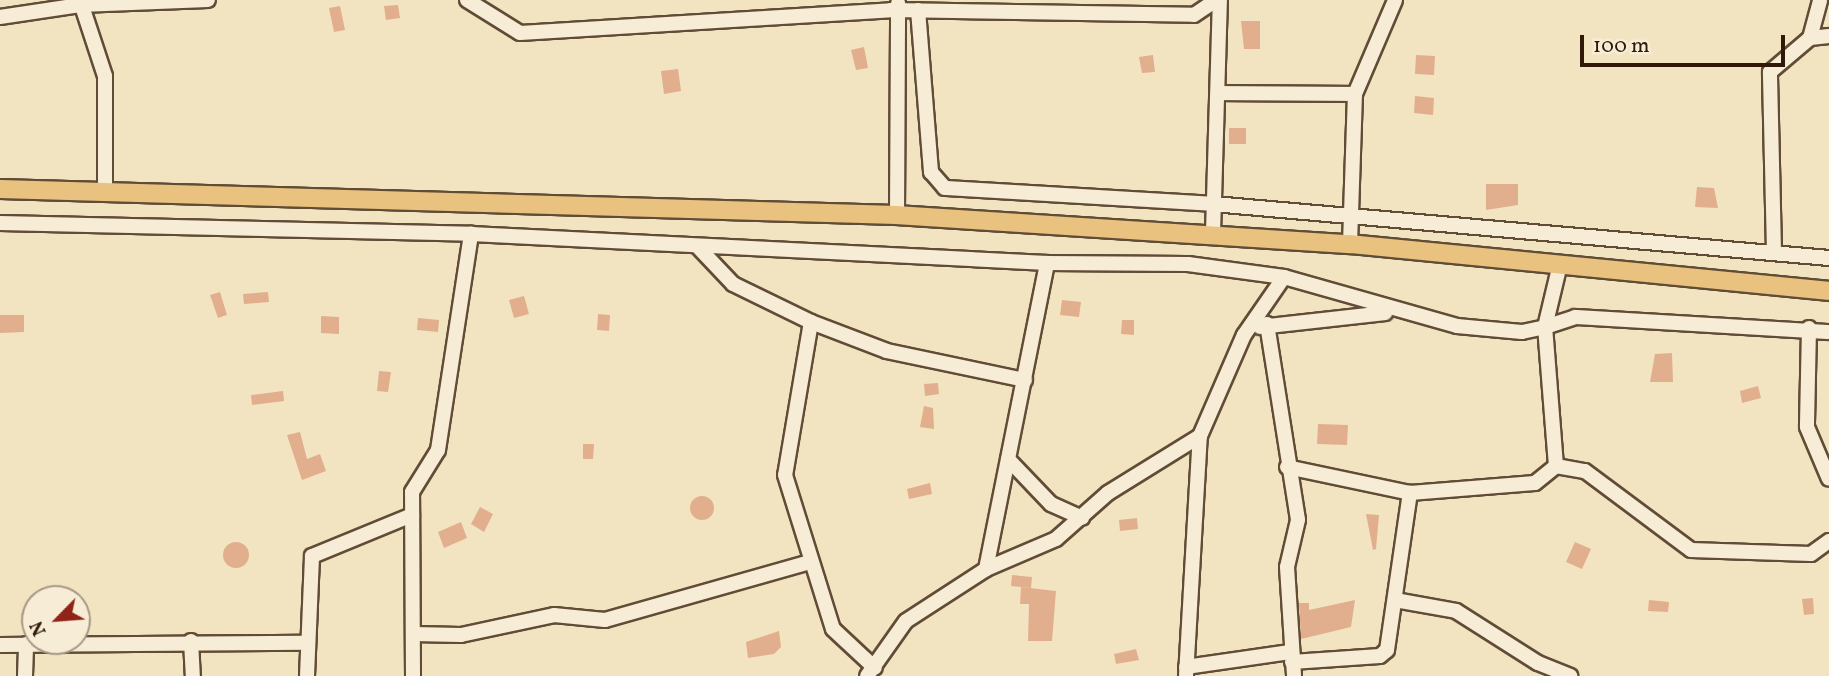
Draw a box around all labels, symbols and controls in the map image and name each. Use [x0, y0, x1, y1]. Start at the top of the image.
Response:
scale bar [1584, 21, 1789, 65]
text: 100 m [1593, 32, 1650, 61]
north arrow [21, 585, 91, 655]
text: N [24, 616, 53, 640]

